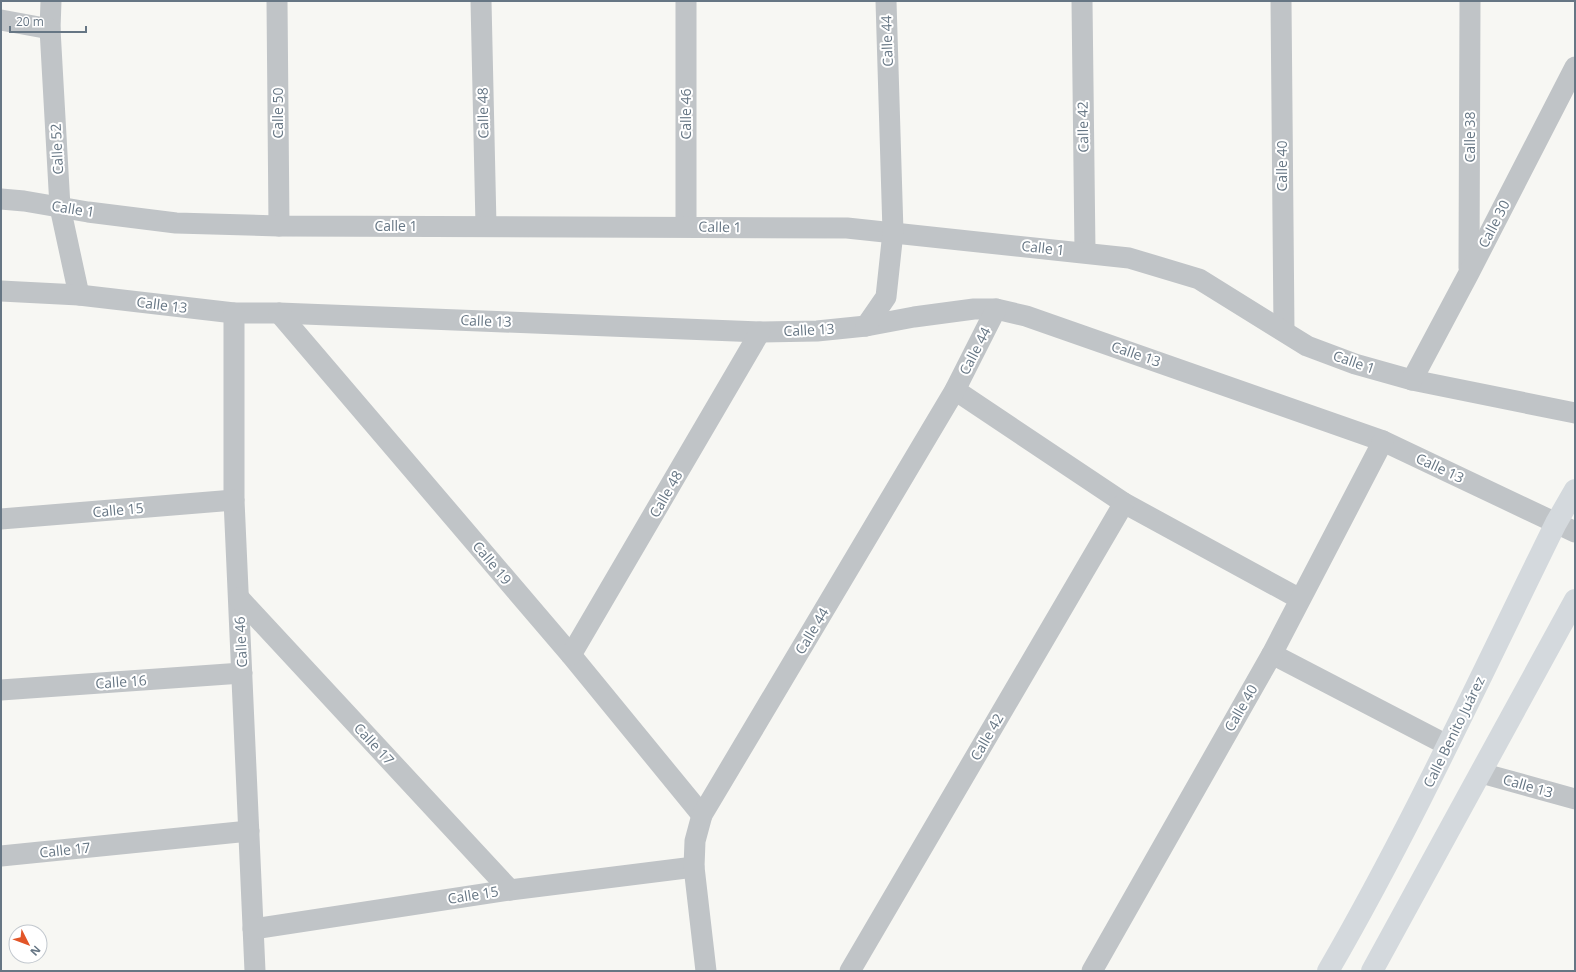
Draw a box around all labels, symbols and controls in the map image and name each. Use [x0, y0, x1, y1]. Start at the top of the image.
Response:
scale bar [10, 8, 86, 34]
text: 20 m [16, 13, 44, 30]
street label: Calle 44 [876, 15, 897, 67]
street label: Calle 50 [268, 87, 287, 139]
street label: Calle 48 [473, 87, 492, 139]
street label: Calle 46 [676, 88, 695, 140]
street label: Calle 42 [1073, 101, 1092, 153]
street label: Calle 38 [1460, 111, 1479, 163]
street label: Calle 52 [46, 123, 67, 175]
street label: Calle 40 [1272, 140, 1291, 192]
street label: Calle 1 [50, 196, 96, 221]
street label: Calle 30 [1473, 197, 1514, 251]
street label: Calle 1 [374, 216, 418, 235]
street label: Calle 1 [698, 217, 742, 236]
street label: Calle 1 [1021, 236, 1066, 259]
street label: Calle 13 [136, 292, 189, 317]
street label: Calle 13 [460, 310, 512, 331]
street label: Calle 13 [783, 319, 835, 340]
street label: Calle 44 [954, 324, 995, 378]
street label: Calle 13 [1109, 336, 1163, 371]
street label: Calle 1 [1331, 346, 1378, 378]
street label: Calle 13 [1413, 448, 1467, 487]
street label: Calle 48 [645, 467, 687, 521]
street label: Calle 15 [92, 498, 144, 521]
street label: Calle 19 [469, 537, 516, 588]
street label: Calle 44 [790, 604, 833, 658]
street label: Calle 46 [230, 616, 251, 668]
street label: Calle 16 [95, 670, 147, 693]
street label: Calle Benito Juárez [1418, 673, 1489, 791]
street label: Calle 40 [1220, 681, 1262, 735]
street label: Calle 42 [966, 710, 1008, 764]
street label: Calle 17 [350, 718, 399, 769]
street label: Calle 13 [1501, 769, 1555, 802]
street label: Calle 17 [39, 837, 91, 862]
street label: Calle 15 [446, 881, 500, 908]
north arrow [8, 924, 48, 964]
text: N [27, 943, 44, 959]

